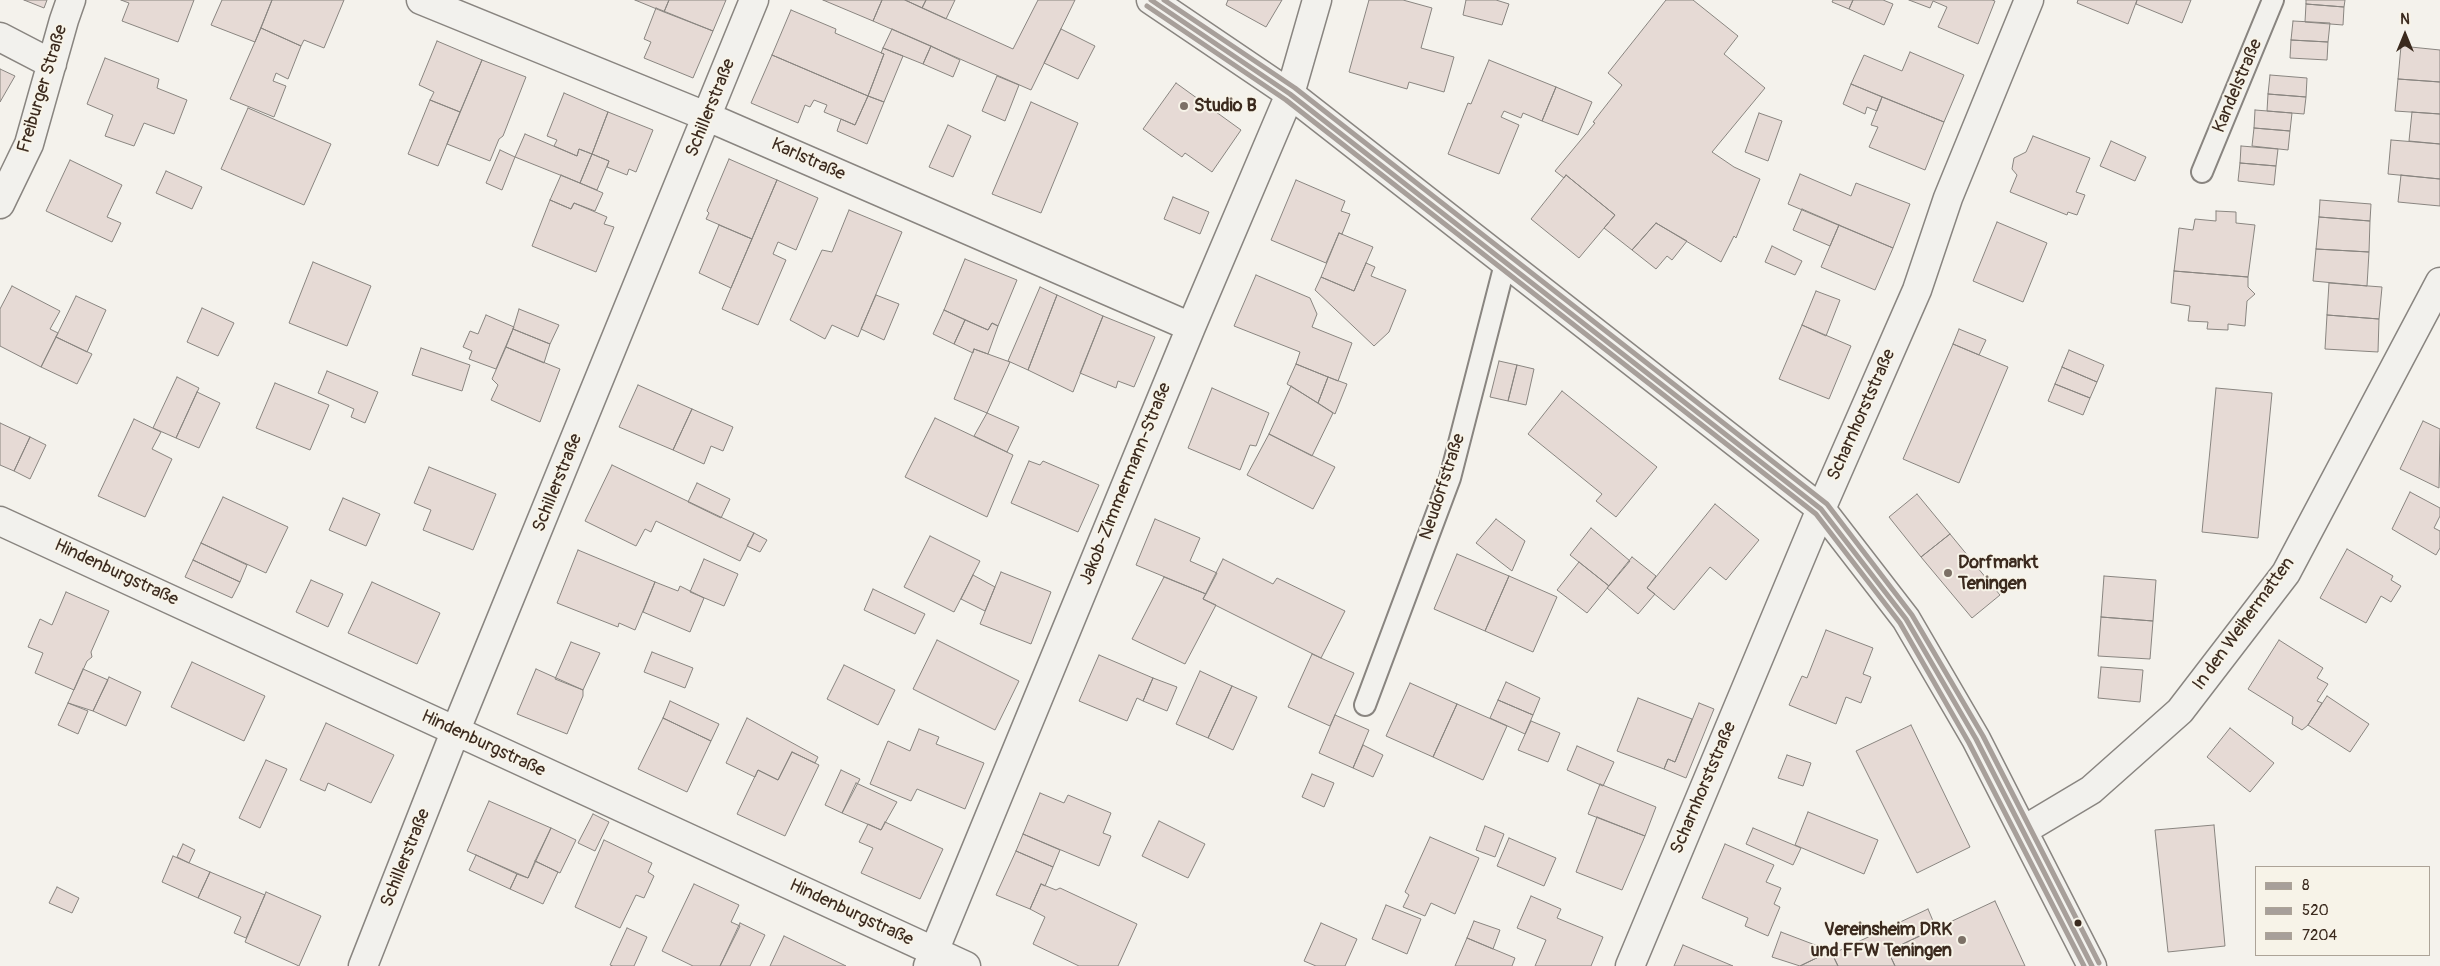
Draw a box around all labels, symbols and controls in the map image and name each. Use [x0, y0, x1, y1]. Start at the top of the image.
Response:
north arrow [2380, 10, 2430, 60]
text: N [2400, 11, 2410, 28]
street label: Freiburger Straße [13, 22, 73, 156]
street label: Kandelstraße [2209, 36, 2267, 136]
street label: Schillerstraße [681, 56, 741, 160]
place label: Studio B [1194, 95, 1257, 117]
marker: Studio B [1178, 100, 1190, 112]
street label: Karlstraße [768, 134, 848, 186]
street label: Scharnhorststraße [1823, 346, 1901, 484]
street label: Jakob-Zimmermann-Straße [1076, 380, 1176, 588]
street label: Schillerstraße [528, 431, 588, 535]
street label: Neudorfstraße [1416, 431, 1470, 543]
street label: Hindenburgstraße [51, 535, 181, 611]
place label: Dorfmarkt Teningen [1958, 552, 2038, 594]
street label: In den Weihermatten [2189, 553, 2299, 695]
marker: Dorfmarkt Teningen [1942, 567, 1954, 579]
street label: Hindenburgstraße [418, 706, 548, 782]
street label: Scharnhorststraße [1666, 719, 1742, 857]
street label: Schillerstraße [376, 806, 436, 910]
legend [2255, 866, 2430, 956]
street label: Hindenburgstraße [786, 875, 916, 951]
text: 8 [2302, 876, 2310, 895]
text: 520 [2302, 901, 2329, 920]
unlabelled marker [2073, 918, 2083, 928]
place label: Vereinsheim DRK und FFW Teningen [1811, 919, 1952, 962]
text: 7204 [2302, 926, 2337, 945]
marker: Vereinsheim DRK und FFW Teningen [1956, 934, 1968, 946]

